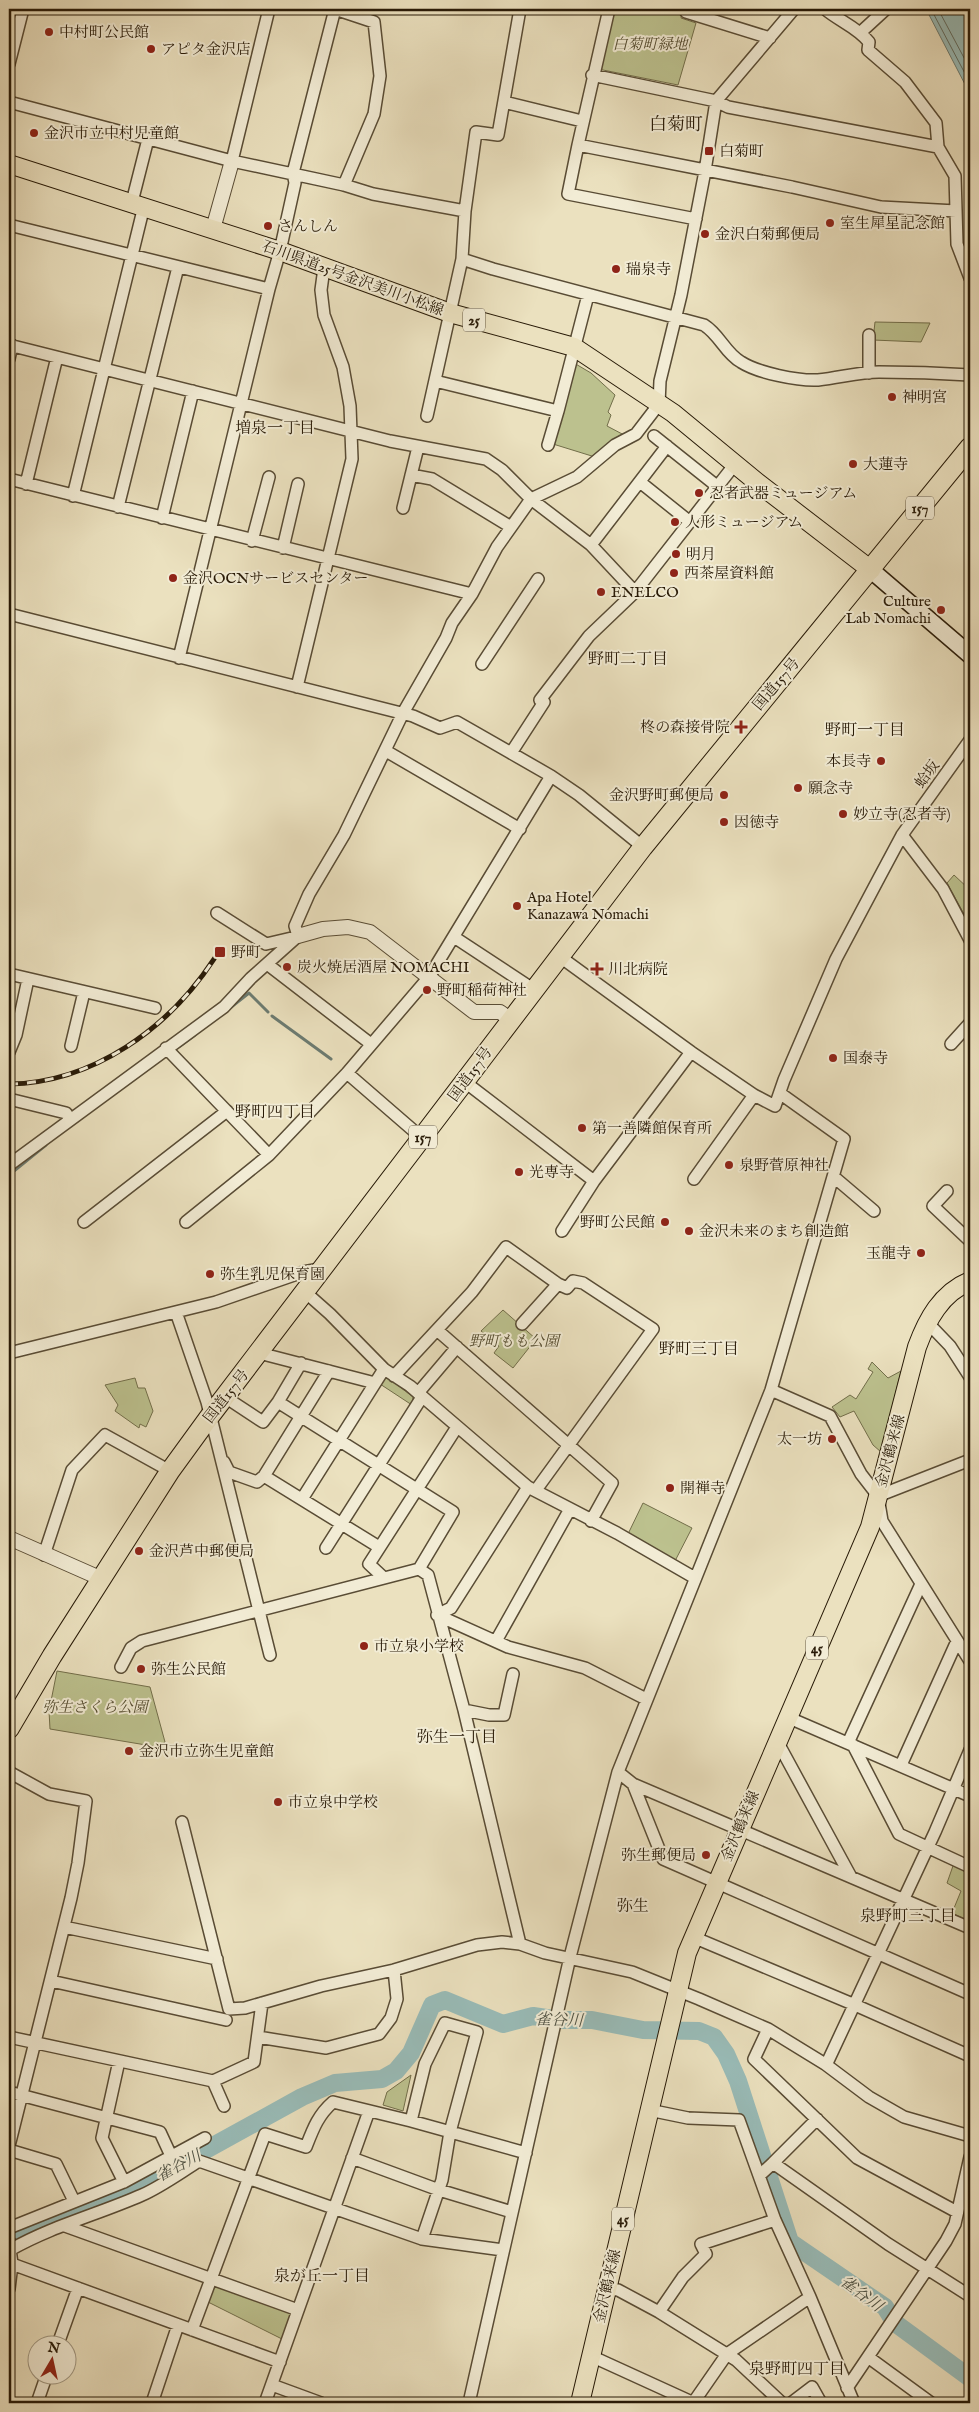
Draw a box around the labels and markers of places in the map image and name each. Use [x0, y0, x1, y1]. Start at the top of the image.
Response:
place label: 中村町公民館 [59, 23, 149, 42]
marker: 中村町公民館 [43, 26, 55, 38]
place label: アピタ金沢店 [161, 40, 251, 59]
marker: アピタ金沢店 [145, 43, 157, 55]
place label: 金沢市立中村児童館 [44, 124, 179, 143]
marker: 金沢市立中村児童館 [28, 127, 40, 139]
place label: 白菊町 [719, 142, 764, 161]
marker: 白菊町 [703, 145, 715, 157]
place label: 室生犀星記念館 [840, 214, 945, 233]
place label: さんしん [278, 217, 338, 236]
marker: 室生犀星記念館 [824, 217, 836, 229]
marker: さんしん [262, 220, 274, 232]
place label: 金沢白菊郵便局 [715, 225, 820, 244]
marker: 金沢白菊郵便局 [699, 228, 711, 240]
place label: 瑞泉寺 [626, 260, 671, 279]
marker: 瑞泉寺 [610, 263, 622, 275]
place label: 神明宮 [902, 388, 947, 407]
marker: 神明宮 [886, 391, 898, 403]
place label: 大蓮寺 [863, 455, 908, 474]
marker: 大蓮寺 [847, 458, 859, 470]
place label: 忍者武器ミュージアム [709, 484, 857, 503]
marker: 忍者武器ミュージアム [693, 487, 705, 499]
place label: 人形ミュージアム [685, 513, 803, 532]
marker: 人形ミュージアム [669, 516, 681, 528]
place label: 明月 [686, 545, 716, 564]
marker: 明月 [670, 548, 682, 560]
place label: 西茶屋資料館 [684, 564, 774, 583]
marker: 西茶屋資料館 [668, 567, 680, 579]
place label: 金沢OCNサービスセンター [183, 569, 369, 588]
marker: 金沢OCNサービスセンター [167, 572, 179, 584]
place label: ENELCO [611, 583, 679, 602]
marker: ENELCO [595, 586, 607, 598]
place label: Culture Lab Nomachi [845, 592, 931, 628]
marker: Culture Lab Nomachi [935, 604, 947, 616]
place label: 柊の森接骨院 [640, 718, 730, 737]
marker: 柊の森接骨院 [734, 720, 748, 734]
place label: 本長寺 [826, 752, 871, 771]
marker: 本長寺 [875, 755, 887, 767]
place label: 願念寺 [808, 779, 853, 798]
marker: 願念寺 [792, 782, 804, 794]
place label: 金沢野町郵便局 [609, 786, 714, 805]
marker: 金沢野町郵便局 [718, 789, 730, 801]
place label: 妙立寺(忍者寺) [853, 805, 951, 824]
marker: 妙立寺(忍者寺) [837, 808, 849, 820]
place label: 因徳寺 [734, 813, 779, 832]
marker: 因徳寺 [718, 816, 730, 828]
place label: Apa Hotel Kanazawa Nomachi [526, 888, 649, 924]
marker: Apa Hotel Kanazawa Nomachi [511, 900, 523, 912]
place label: 野町 [231, 943, 261, 962]
marker: 野町 [213, 945, 227, 959]
place label: 炭火焼居酒屋 NOMACHI [297, 958, 470, 977]
place label: 川北病院 [608, 960, 668, 979]
marker: 炭火焼居酒屋 NOMACHI [281, 961, 293, 973]
marker: 川北病院 [590, 962, 604, 976]
place label: 野町稲荷神社 [437, 981, 527, 1000]
marker: 野町稲荷神社 [421, 984, 433, 996]
place label: 国泰寺 [843, 1049, 888, 1068]
marker: 国泰寺 [827, 1052, 839, 1064]
place label: 第一善隣館保育所 [592, 1119, 712, 1138]
marker: 第一善隣館保育所 [576, 1122, 588, 1134]
place label: 泉野菅原神社 [739, 1156, 829, 1175]
marker: 泉野菅原神社 [723, 1159, 735, 1171]
place label: 光専寺 [529, 1163, 574, 1182]
marker: 光専寺 [513, 1166, 525, 1178]
place label: 野町公民館 [580, 1213, 655, 1232]
marker: 野町公民館 [659, 1216, 671, 1228]
place label: 金沢未来のまち創造館 [699, 1222, 849, 1241]
marker: 金沢未来のまち創造館 [683, 1225, 695, 1237]
place label: 玉龍寺 [866, 1244, 911, 1263]
marker: 玉龍寺 [915, 1247, 927, 1259]
place label: 弥生乳児保育園 [220, 1265, 325, 1284]
marker: 弥生乳児保育園 [204, 1268, 216, 1280]
place label: 太一坊 [777, 1430, 822, 1449]
marker: 太一坊 [826, 1433, 838, 1445]
place label: 開禅寺 [680, 1479, 725, 1498]
marker: 開禅寺 [664, 1482, 676, 1494]
place label: 金沢芦中郵便局 [149, 1542, 254, 1561]
marker: 金沢芦中郵便局 [133, 1545, 145, 1557]
place label: 市立泉小学校 [374, 1637, 464, 1656]
marker: 市立泉小学校 [358, 1640, 370, 1652]
place label: 弥生公民館 [151, 1660, 226, 1679]
marker: 弥生公民館 [135, 1663, 147, 1675]
place label: 金沢市立弥生児童館 [139, 1742, 274, 1761]
marker: 金沢市立弥生児童館 [123, 1745, 135, 1757]
place label: 市立泉中学校 [288, 1793, 378, 1812]
marker: 市立泉中学校 [272, 1796, 284, 1808]
place label: 弥生郵便局 [621, 1846, 696, 1865]
marker: 弥生郵便局 [700, 1849, 712, 1861]

